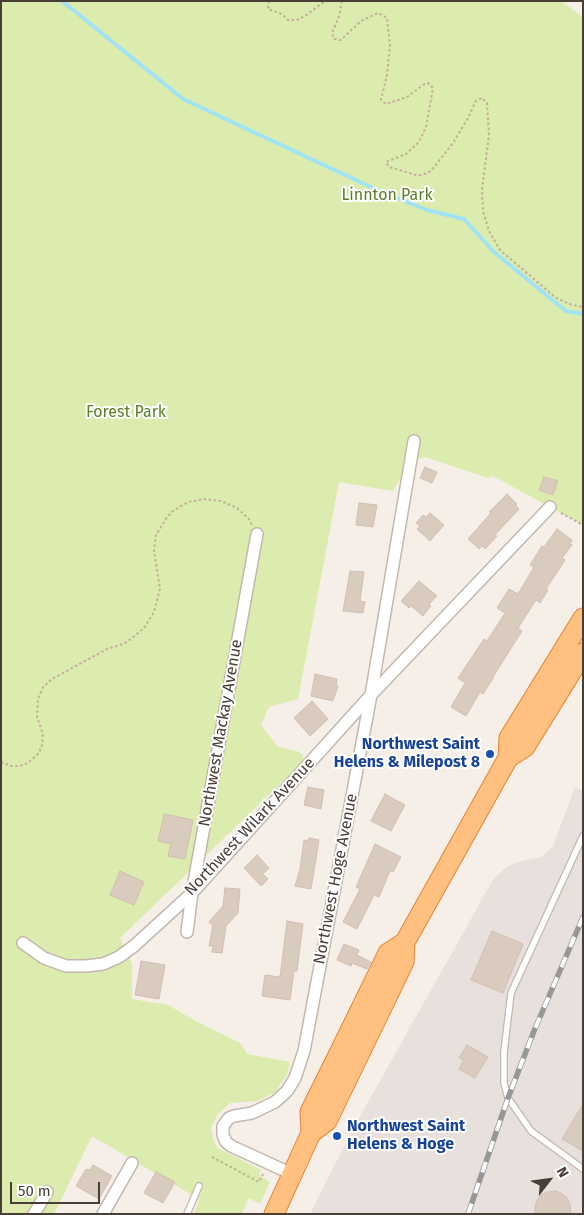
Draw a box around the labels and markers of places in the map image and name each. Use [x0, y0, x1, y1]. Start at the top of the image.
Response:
place label: Northwest Saint Helens & Milepost 8 [334, 735, 480, 773]
marker: Northwest Saint Helens & Milepost 8 [484, 748, 496, 760]
place label: Northwest Saint Helens & Hoge [347, 1117, 465, 1155]
marker: Northwest Saint Helens & Hoge [331, 1130, 343, 1142]

